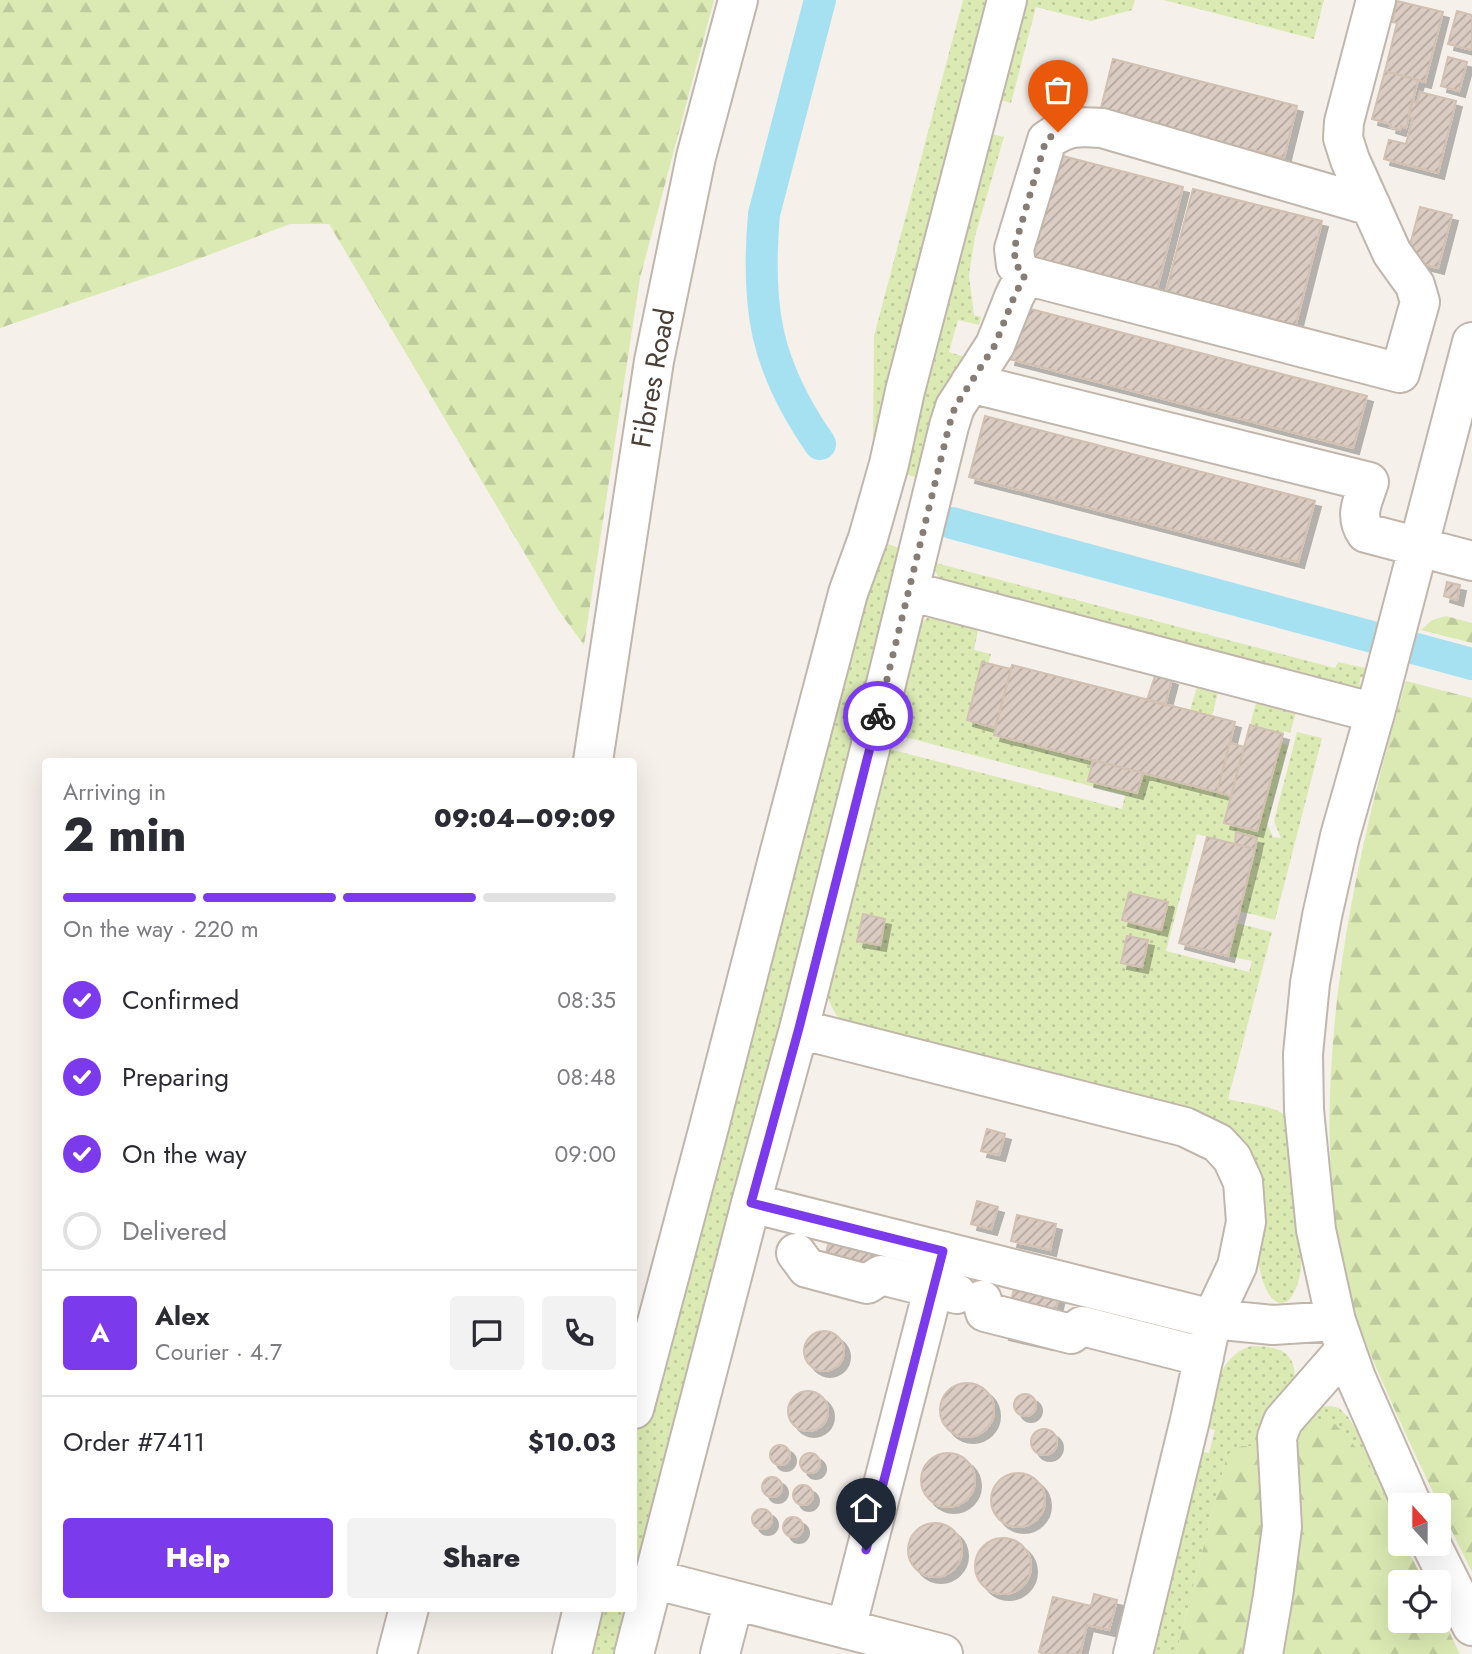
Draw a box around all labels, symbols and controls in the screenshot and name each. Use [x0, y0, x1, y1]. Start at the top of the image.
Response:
pin [1028, 60, 1088, 132]
icon: bag [1039, 71, 1077, 109]
street label: Fibres Road [621, 305, 685, 451]
courier [843, 681, 913, 751]
icon: bike [859, 697, 897, 735]
text: Arriving in [63, 775, 166, 809]
text: 09:04–09:09 [434, 799, 616, 837]
text: 2 min [63, 802, 187, 868]
text: On the way · 220 m [63, 912, 259, 946]
icon: check [63, 981, 101, 1019]
text: Confirmed [122, 981, 239, 1019]
text: 08:35 [557, 983, 616, 1017]
icon: check [63, 1058, 101, 1096]
text: Preparing [122, 1058, 229, 1096]
text: 08:48 [557, 1060, 616, 1094]
icon: check [63, 1135, 101, 1173]
text: On the way [122, 1135, 247, 1173]
text: 09:00 [554, 1137, 616, 1171]
text: Delivered [122, 1212, 227, 1250]
button: chat [450, 1296, 524, 1370]
button: phone [542, 1296, 616, 1370]
text: Alex [155, 1297, 209, 1335]
text: A [90, 1314, 110, 1352]
text: Courier · 4.7 [155, 1335, 282, 1369]
text: Order #7411 [63, 1423, 205, 1461]
text: $10.03 [528, 1423, 616, 1461]
pin [836, 1478, 896, 1550]
icon: home [847, 1489, 885, 1527]
north arrow [1388, 1493, 1451, 1556]
map controls [1388, 1493, 1451, 1633]
button: Help [63, 1518, 333, 1598]
button: Share [347, 1518, 616, 1598]
button: locate [1388, 1570, 1451, 1633]

